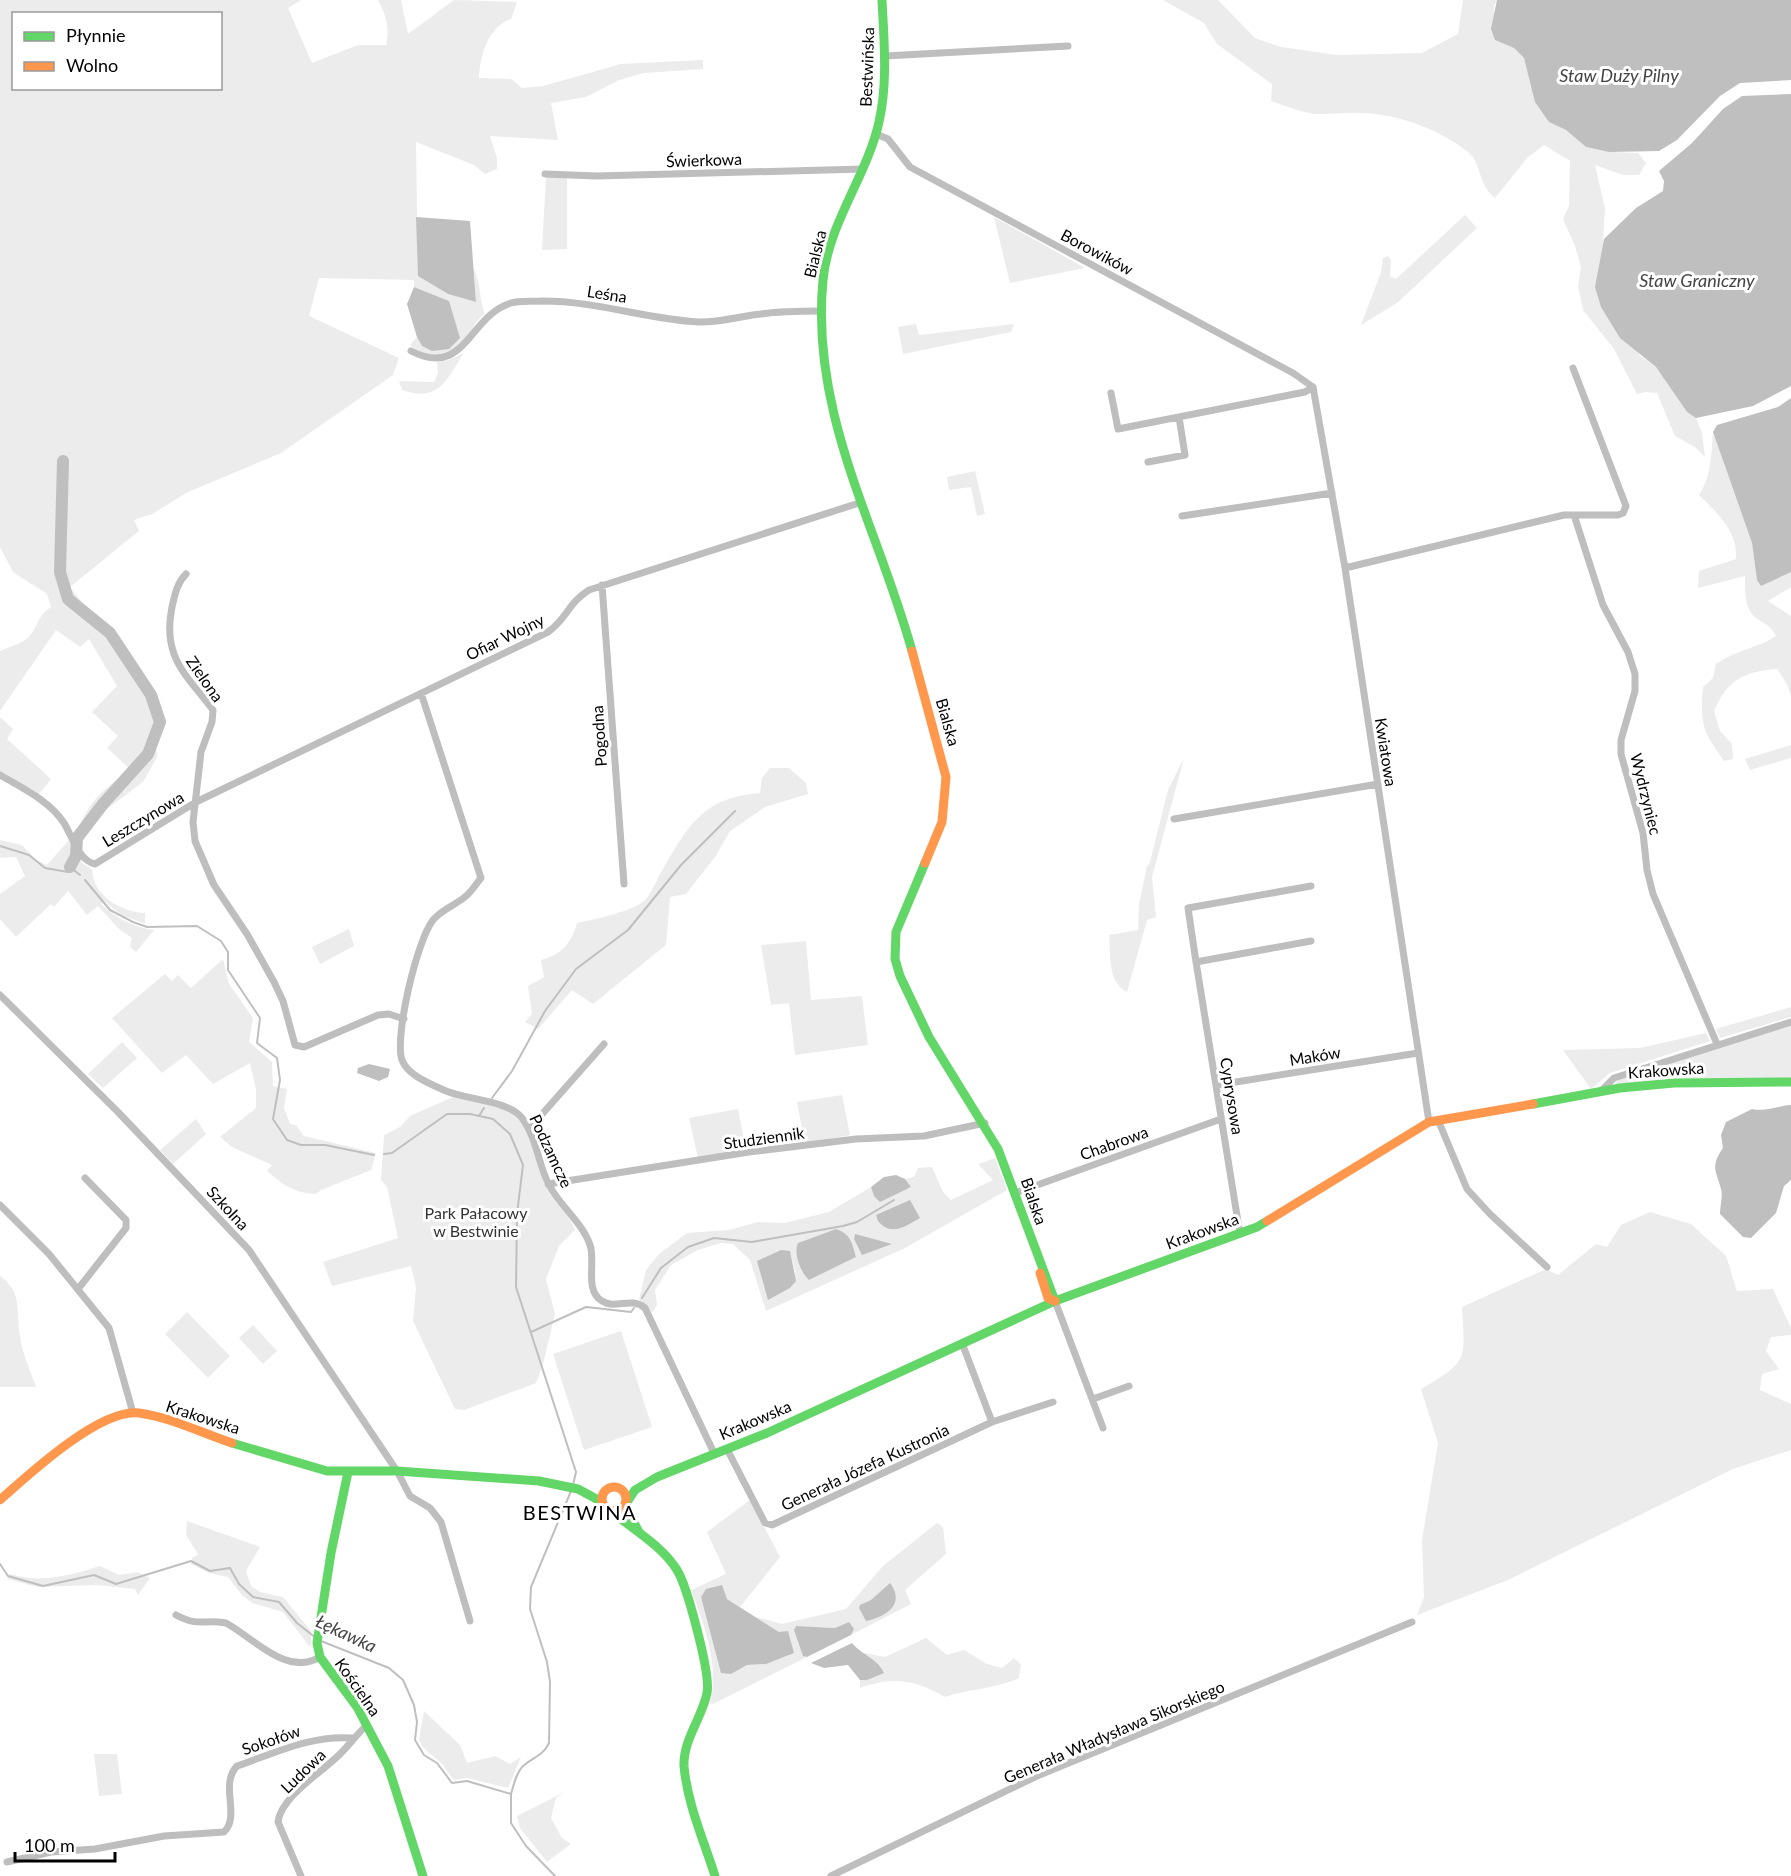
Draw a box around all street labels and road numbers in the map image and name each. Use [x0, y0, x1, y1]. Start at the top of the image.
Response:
street label: Bestwińska [856, 27, 877, 107]
street label: Świerkowa [666, 149, 742, 170]
street label: Borowików [1058, 225, 1137, 279]
street label: Bialska [799, 228, 830, 280]
street label: Leśna [586, 281, 628, 306]
street label: Ofiar Wojny [463, 609, 548, 664]
street label: Zielona [183, 652, 228, 705]
street label: Bialska [933, 696, 964, 748]
street label: Pogodna [587, 705, 610, 767]
street label: Kwiatowa [1372, 716, 1401, 788]
street label: Wydrzyniec [1627, 751, 1666, 837]
street label: Leszczynowa [99, 787, 187, 850]
street label: Maków [1288, 1042, 1342, 1069]
street label: Cyprysowa [1217, 1056, 1248, 1136]
street label: Krakowska [1627, 1057, 1705, 1082]
street label: Podzamcze [526, 1111, 577, 1190]
street label: Chabrowa [1077, 1121, 1151, 1164]
street label: Studziennik [722, 1122, 806, 1153]
street label: Bialska [1018, 1175, 1051, 1227]
street label: Szkolna [203, 1182, 253, 1234]
street label: Krakowska [1163, 1209, 1241, 1253]
street label: Krakowska [164, 1396, 242, 1437]
street label: Krakowska [716, 1396, 794, 1443]
street label: Generała Józefa Kustronia [778, 1419, 952, 1514]
street label: Kościelna [332, 1654, 385, 1719]
street label: Generała Władysława Sikorskiego [1000, 1676, 1227, 1787]
street label: Sokołów [239, 1720, 303, 1758]
street label: Ludowa [276, 1745, 329, 1797]

